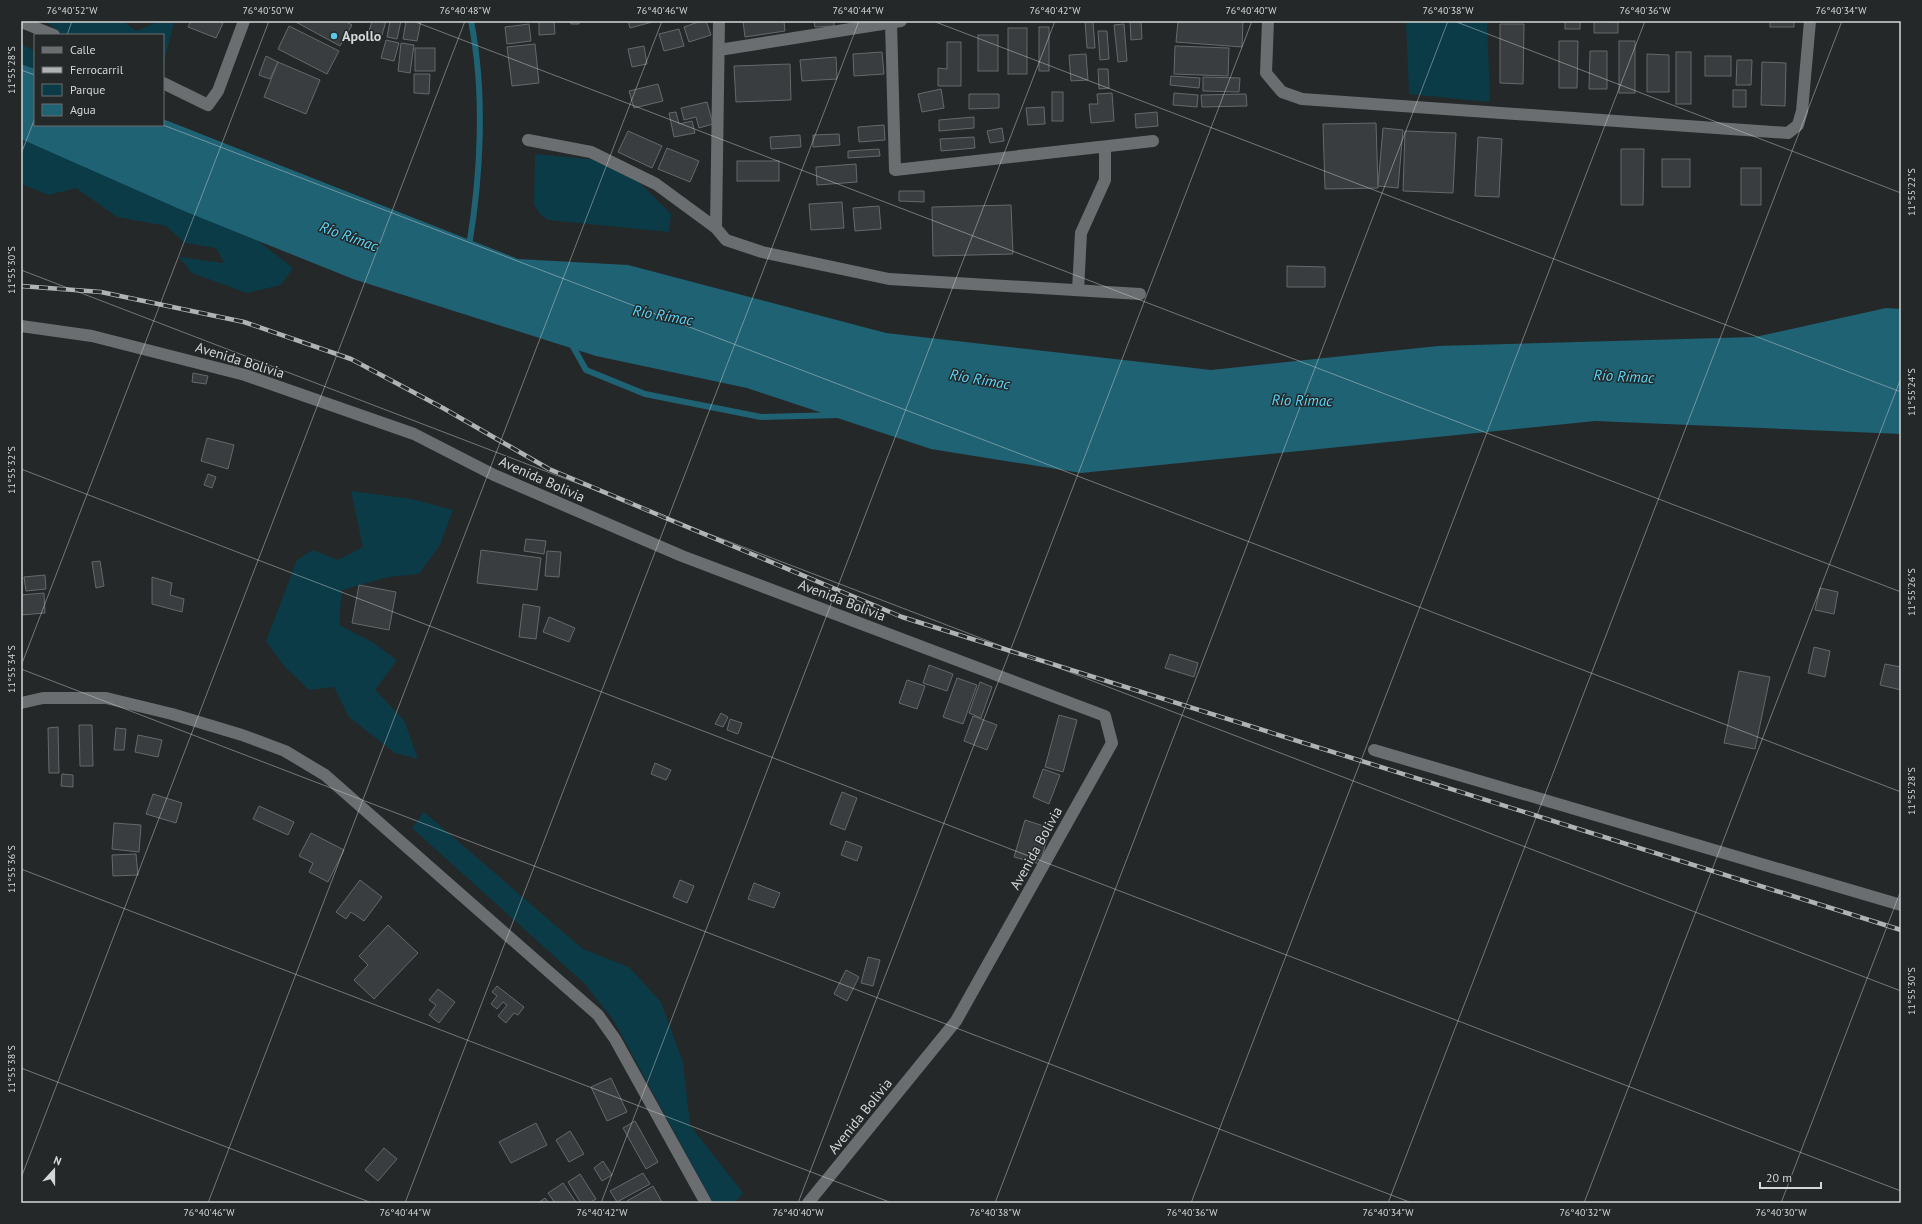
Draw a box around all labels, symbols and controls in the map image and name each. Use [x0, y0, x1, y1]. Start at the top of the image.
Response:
text: 76°40'52"W [46, 4, 98, 17]
text: 76°40'50"W [242, 4, 294, 17]
text: 76°40'48"W [439, 4, 491, 17]
text: 76°40'46"W [636, 4, 688, 17]
text: 76°40'44"W [832, 4, 884, 17]
text: 76°40'42"W [1029, 4, 1081, 17]
text: 76°40'40"W [1225, 4, 1277, 17]
text: 76°40'38"W [1422, 4, 1474, 17]
text: 76°40'36"W [1619, 4, 1671, 17]
text: 76°40'34"W [1815, 4, 1867, 17]
place label: Apollo [342, 27, 382, 45]
marker: Apollo [329, 31, 339, 41]
legend [34, 34, 164, 126]
text: Calle [70, 42, 96, 57]
text: 11°55'28"S [5, 46, 18, 94]
text: Ferrocarril [70, 62, 124, 77]
text: Parque [70, 82, 105, 97]
text: Agua [70, 102, 96, 117]
text: 11°55'22"S [1905, 168, 1918, 216]
water label: Río Rímac [317, 217, 381, 256]
text: 11°55'30"S [5, 246, 18, 294]
water label: Río Rímac [631, 300, 695, 330]
street label: Avenida Bolivia [193, 338, 287, 382]
water label: Río Rímac [948, 364, 1012, 394]
water label: Río Rímac [1593, 365, 1656, 387]
text: 11°55'24"S [1905, 368, 1918, 416]
water label: Río Rímac [1271, 390, 1333, 410]
text: 11°55'32"S [5, 446, 18, 494]
street label: Avenida Bolivia [496, 452, 588, 506]
text: 11°55'26"S [1905, 568, 1918, 616]
street label: Avenida Bolivia [796, 575, 888, 625]
text: 11°55'34"S [5, 645, 18, 693]
text: 11°55'28"S [1905, 767, 1918, 815]
street label: Avenida Bolivia [1006, 803, 1066, 893]
text: 11°55'36"S [5, 845, 18, 893]
text: 11°55'30"S [1905, 967, 1918, 1015]
text: 11°55'38"S [5, 1045, 18, 1093]
street label: Avenida Bolivia [824, 1075, 896, 1157]
north arrow [34, 1150, 74, 1190]
text: N [52, 1153, 63, 1168]
scale bar [1760, 1164, 1821, 1190]
text: 20 m [1766, 1170, 1792, 1185]
text: 76°40'46"W [183, 1206, 235, 1219]
text: 76°40'44"W [379, 1206, 431, 1219]
text: 76°40'42"W [576, 1206, 628, 1219]
text: 76°40'40"W [772, 1206, 824, 1219]
text: 76°40'38"W [969, 1206, 1021, 1219]
text: 76°40'36"W [1166, 1206, 1218, 1219]
text: 76°40'34"W [1362, 1206, 1414, 1219]
text: 76°40'32"W [1559, 1206, 1611, 1219]
text: 76°40'30"W [1755, 1206, 1807, 1219]

